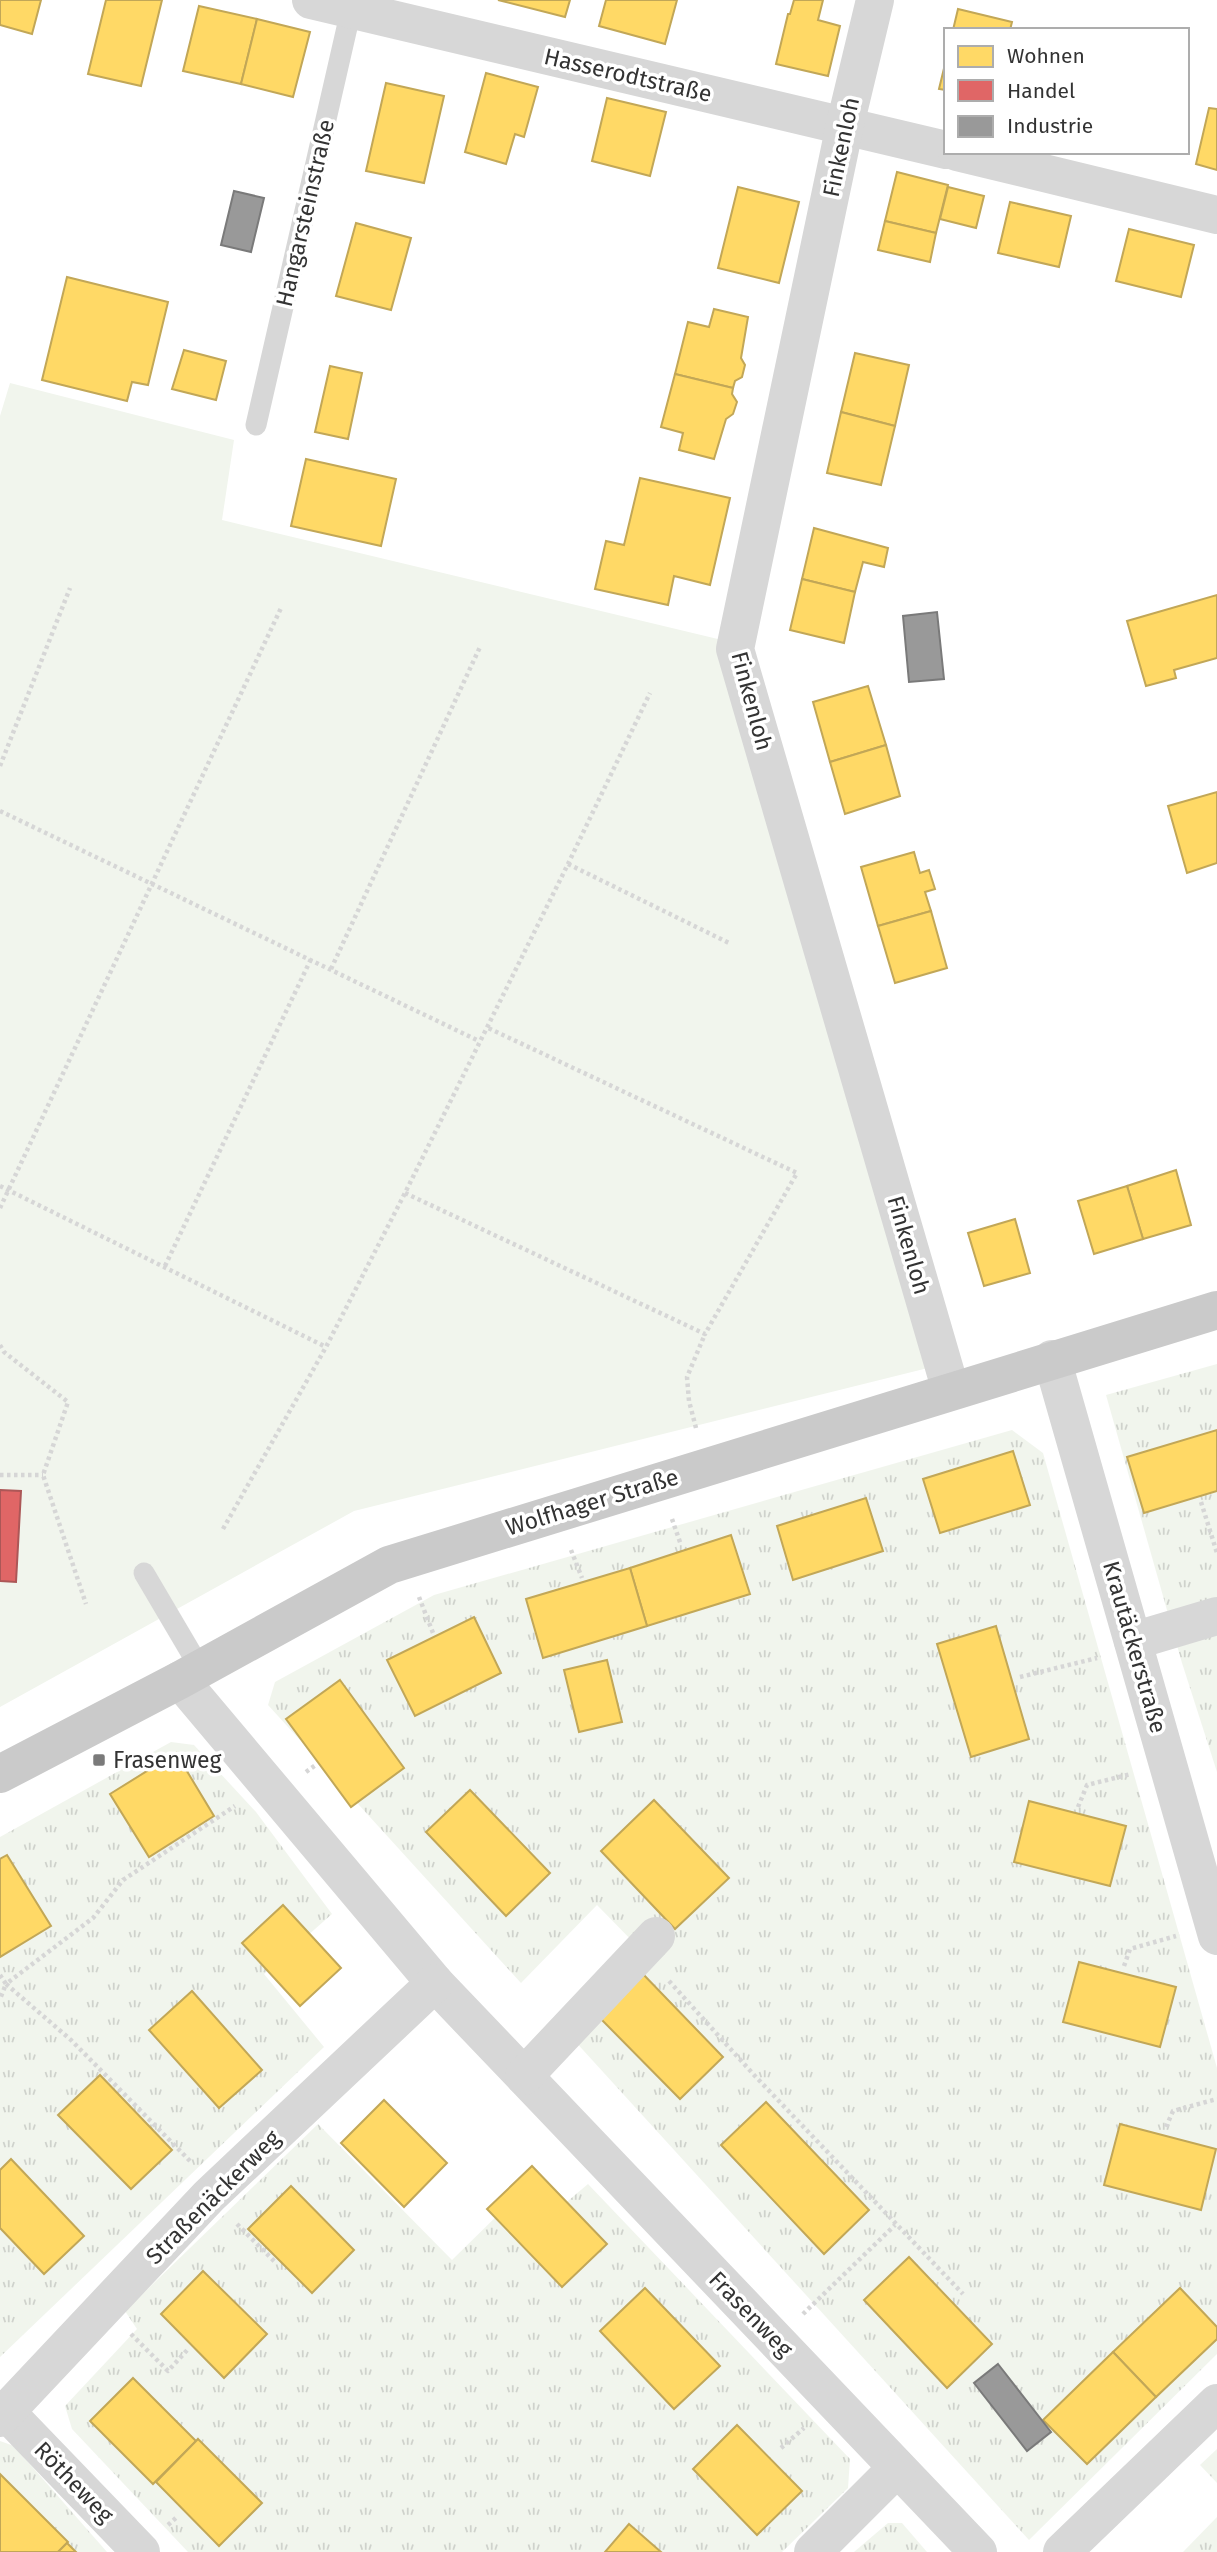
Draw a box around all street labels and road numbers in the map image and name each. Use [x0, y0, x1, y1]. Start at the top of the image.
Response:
street label: Hasserodtstraße [541, 42, 715, 108]
street label: Finkenloh [817, 94, 865, 200]
street label: Hangarsteinstraße [270, 117, 340, 309]
street label: Finkenloh [725, 648, 779, 754]
street label: Finkenloh [882, 1192, 936, 1298]
street label: Wolfhager Straße [502, 1462, 682, 1542]
street label: Krautäckerstraße [1097, 1558, 1173, 1736]
street label: Straßenäckerweg [140, 2124, 286, 2270]
street label: Frasenweg [703, 2265, 799, 2363]
street label: Rötheweg [28, 2435, 120, 2529]

